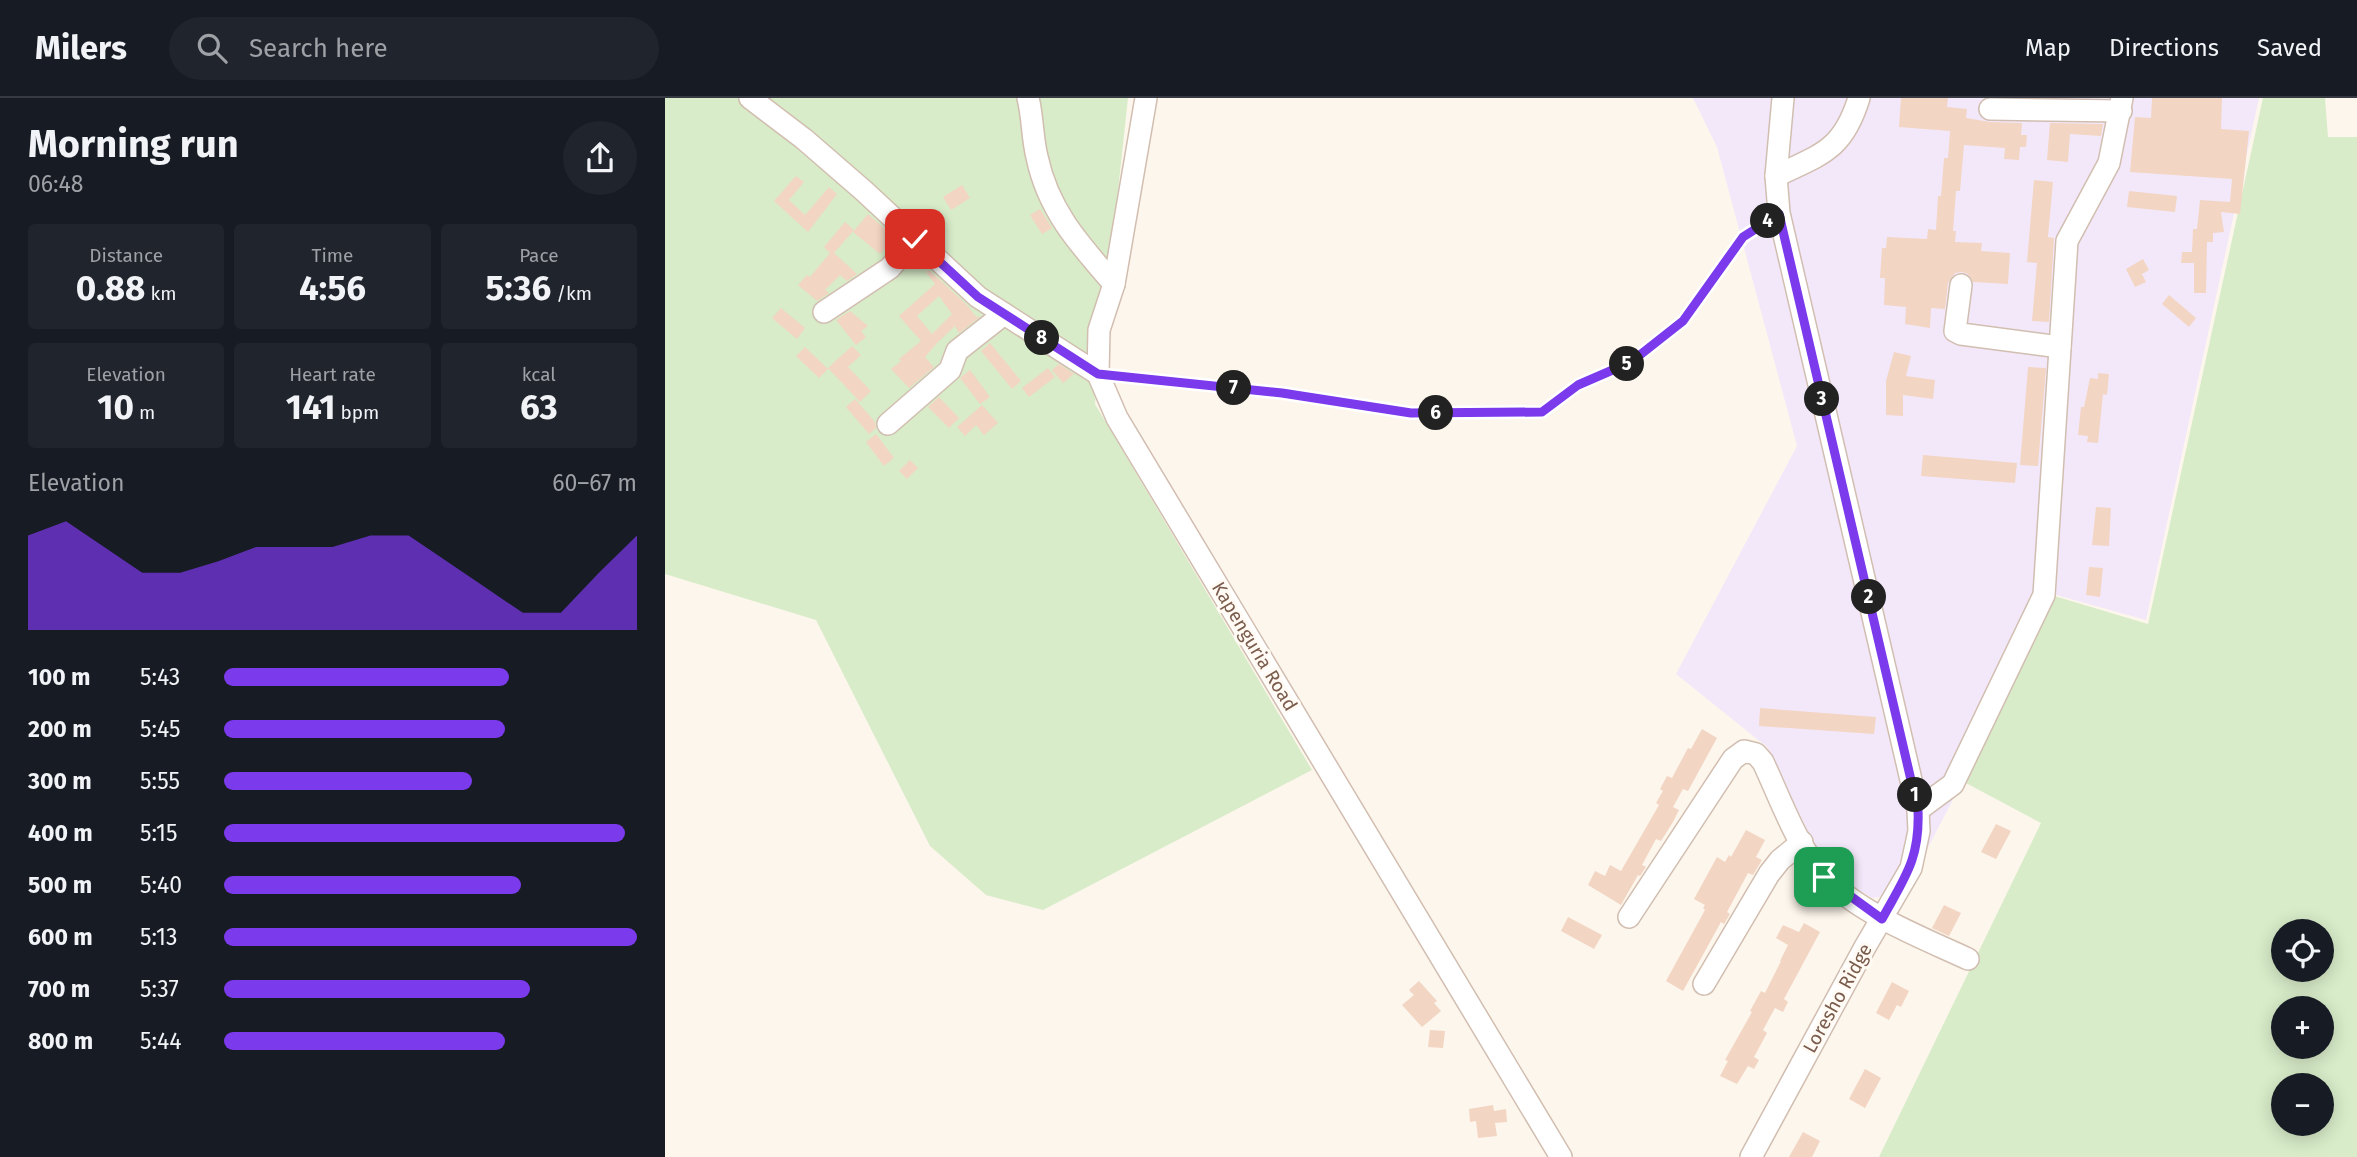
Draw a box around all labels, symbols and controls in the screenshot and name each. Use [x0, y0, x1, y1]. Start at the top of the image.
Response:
search box [169, 17, 659, 80]
text: Milers [35, 28, 127, 68]
icon: search [193, 29, 231, 67]
text: Search here [249, 33, 388, 64]
text: Map [2025, 34, 2071, 62]
text: Directions [2109, 34, 2219, 62]
text: Saved [2257, 34, 2322, 62]
text: Morning run [28, 121, 239, 167]
button: share [563, 121, 637, 195]
text: 06:48 [28, 170, 83, 198]
pin: 4 [1751, 204, 1785, 238]
pin [885, 209, 945, 269]
text: 4 [1762, 209, 1773, 232]
icon: check [896, 220, 934, 258]
text: Distance [89, 244, 163, 267]
text: Time [312, 244, 353, 267]
text: Pace [519, 244, 559, 267]
text: 0.88 [76, 267, 145, 309]
text: 4:56 [299, 267, 366, 309]
text: 5:36 [486, 267, 551, 309]
text: km [145, 282, 176, 305]
text: /km [551, 282, 592, 305]
pin: 8 [1025, 320, 1059, 356]
text: 8 [1036, 326, 1047, 349]
pin: 5 [1609, 346, 1644, 382]
text: 5 [1621, 352, 1632, 375]
text: Elevation [86, 363, 166, 386]
text: Heart rate [289, 363, 376, 386]
text: kcal [522, 363, 556, 386]
pin: 7 [1217, 370, 1251, 406]
text: 7 [1229, 376, 1238, 399]
pin: 3 [1805, 382, 1839, 416]
text: 10 [97, 386, 134, 428]
text: 141 [286, 386, 335, 428]
text: 63 [520, 386, 558, 428]
text: 3 [1817, 387, 1826, 410]
pin: 6 [1419, 396, 1453, 430]
text: m [134, 401, 155, 424]
text: bpm [335, 401, 379, 424]
text: 6 [1430, 401, 1441, 424]
text: Elevation [28, 469, 124, 497]
text: 60–67 m [552, 469, 637, 497]
street label: Kapenguria Road [1207, 577, 1302, 715]
pin: 2 [1851, 580, 1887, 614]
text: 2 [1864, 585, 1873, 608]
text: 100 m [28, 663, 90, 691]
text: 5:43 [140, 663, 180, 691]
text: 200 m [28, 715, 92, 743]
text: 5:45 [140, 715, 180, 743]
text: 300 m [28, 767, 92, 795]
text: 5:55 [140, 767, 180, 795]
pin: 1 [1897, 778, 1933, 812]
text: 1 [1910, 783, 1919, 806]
text: 400 m [28, 819, 93, 847]
text: 5:15 [140, 819, 178, 847]
pin [1794, 847, 1854, 907]
icon: arrive [1805, 858, 1843, 896]
text: 500 m [28, 871, 92, 899]
text: 5:40 [140, 871, 182, 899]
map controls [2271, 919, 2334, 1136]
button: locate [2271, 919, 2334, 982]
text: 600 m [28, 923, 93, 951]
text: 5:13 [140, 923, 178, 951]
street label: Loresho Ridge [1798, 940, 1877, 1057]
text: 700 m [28, 975, 90, 1003]
text: 5:37 [140, 975, 179, 1003]
button: + [2271, 996, 2334, 1059]
text: 800 m [28, 1027, 93, 1055]
text: 5:44 [140, 1027, 181, 1055]
button: − [2271, 1073, 2334, 1136]

